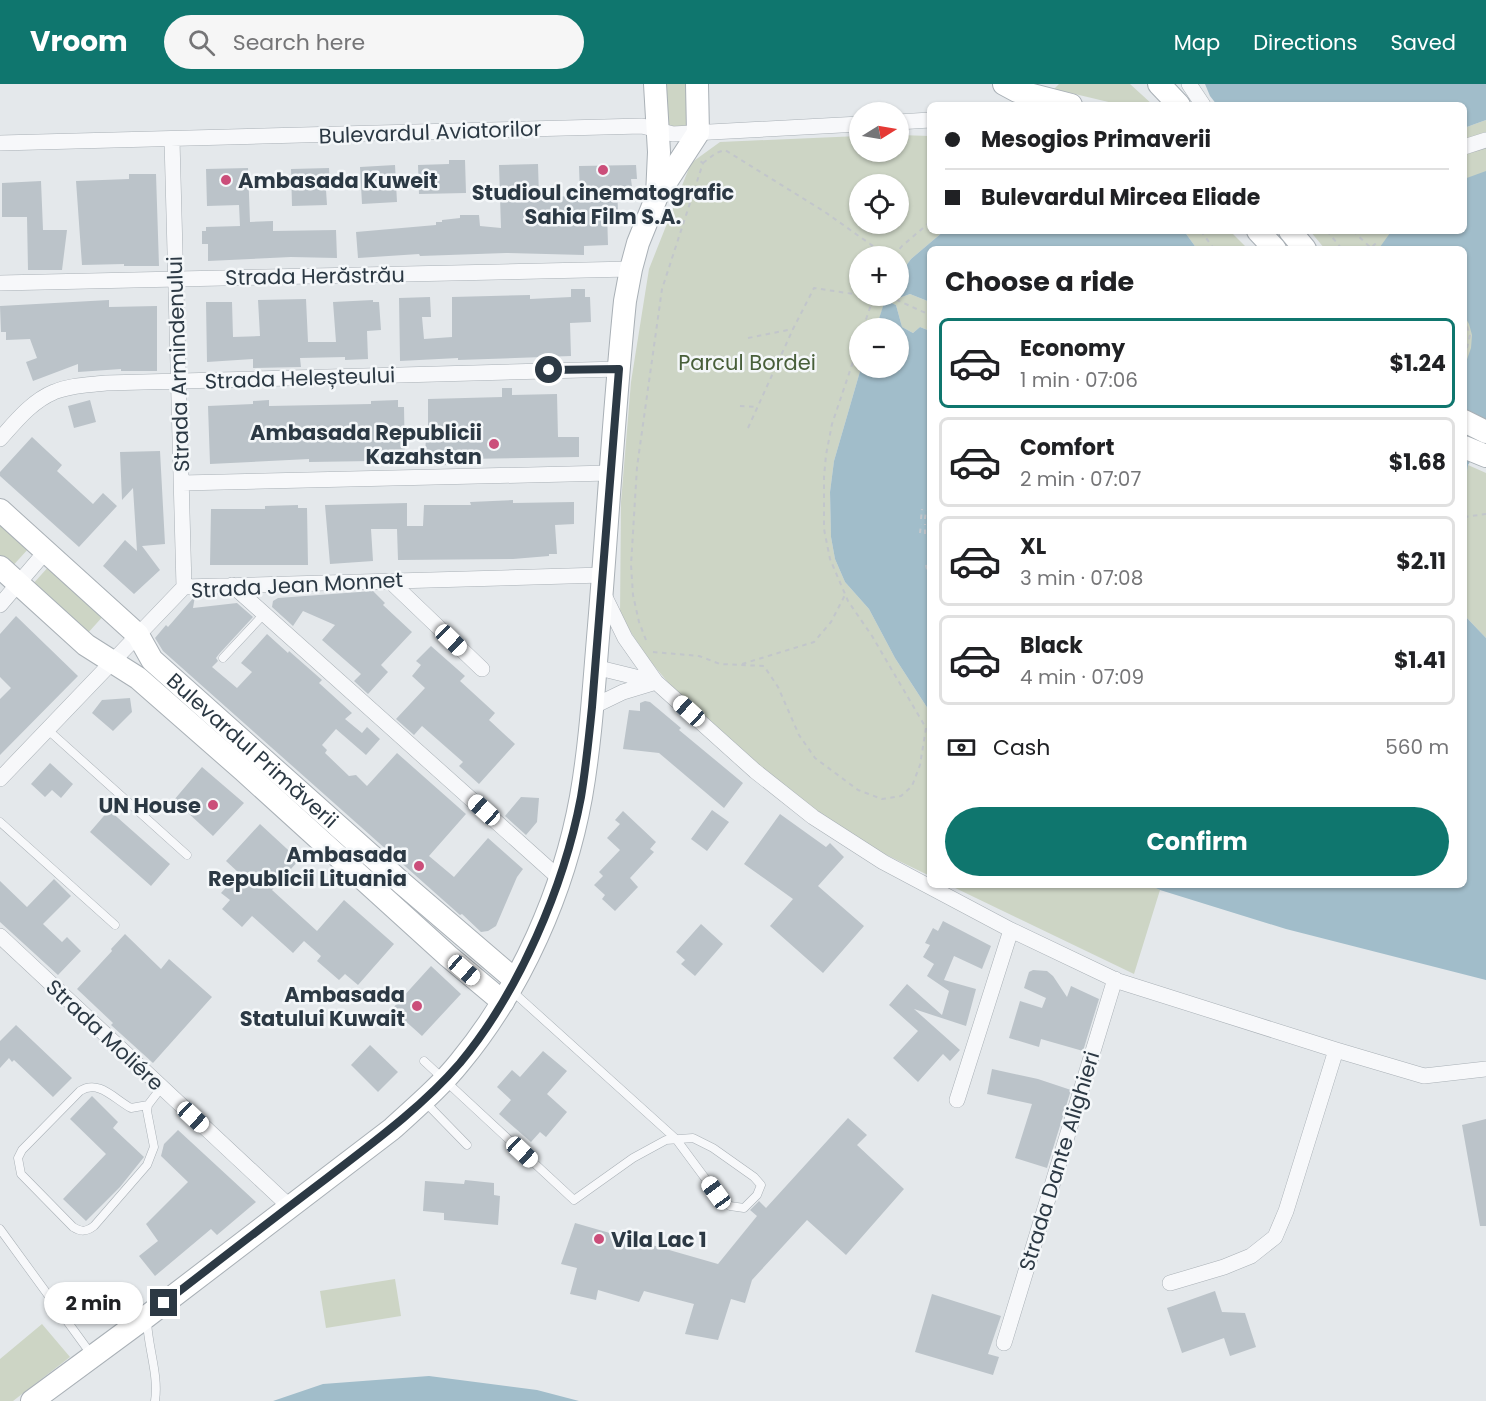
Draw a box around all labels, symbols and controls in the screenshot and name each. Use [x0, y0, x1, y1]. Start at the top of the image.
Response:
search box [164, 15, 584, 69]
text: Vroom [30, 22, 128, 61]
icon: search [185, 26, 218, 59]
text: Search here [233, 27, 365, 58]
text: Map [1174, 28, 1220, 57]
text: Directions [1253, 28, 1357, 57]
text: Saved [1390, 28, 1456, 57]
north arrow [849, 102, 909, 162]
map controls [849, 102, 909, 378]
street label: Bulevardul Aviatorilor [318, 114, 542, 150]
text: Mesogios Primaverii [981, 124, 1211, 155]
marker: Studioul cinematografic Sahia Film S.A. [596, 163, 610, 177]
place label: Ambasada Kuweit [238, 166, 438, 195]
marker: Ambasada Kuweit [219, 173, 233, 187]
button: locate [849, 174, 909, 234]
place label: Studioul cinematografic Sahia Film S.A. [472, 178, 735, 231]
text: Bulevardul Mircea Eliade [981, 182, 1260, 213]
button: + [849, 246, 909, 306]
street label: Strada Armindenului [160, 256, 196, 472]
street label: Strada Herăstrău [225, 260, 405, 292]
text: Choose a ride [945, 263, 1134, 300]
button: − [849, 318, 909, 378]
text: Economy [1020, 333, 1125, 364]
icon: car [948, 336, 1002, 390]
park label: Parcul Bordei [678, 348, 816, 377]
text: $1.24 [1390, 348, 1446, 379]
route start [535, 356, 562, 383]
street label: Strada Heleșteului [204, 360, 396, 396]
text: 1 min · 07:06 [1020, 366, 1138, 394]
place label: Ambasada Republicii Kazahstan [250, 418, 482, 471]
text: Comfort [1020, 432, 1114, 463]
icon: car [948, 435, 1002, 489]
marker: Ambasada Republicii Kazahstan [487, 437, 501, 451]
text: $1.68 [1389, 447, 1446, 478]
text: 2 min · 07:07 [1020, 465, 1141, 493]
text: XL [1020, 531, 1046, 562]
icon: car [948, 534, 1002, 588]
text: $2.11 [1396, 546, 1446, 577]
text: 3 min · 07:08 [1020, 564, 1143, 592]
street label: Strada Jean Monnet [190, 565, 404, 605]
car [432, 621, 470, 659]
text: Black [1020, 630, 1083, 661]
icon: car [948, 633, 1002, 687]
text: $1.41 [1394, 645, 1446, 676]
text: 4 min · 07:09 [1020, 663, 1144, 691]
street label: Bulevardul Primăverii [161, 666, 345, 834]
car [670, 692, 708, 730]
icon: cash [945, 731, 978, 764]
text: Cash [993, 732, 1050, 763]
text: 560 m [1385, 733, 1449, 761]
place label: UN House [98, 791, 201, 820]
car [465, 791, 503, 829]
marker: UN House [206, 798, 220, 812]
button: Confirm [945, 807, 1449, 876]
place label: Ambasada Republicii Lituania [208, 840, 407, 893]
marker: Ambasada Republicii Lituania [412, 859, 426, 873]
car [445, 951, 483, 989]
street label: Strada Moliére [40, 973, 170, 1097]
place label: Ambasada Statului Kuwait [240, 980, 405, 1033]
marker: Ambasada Statului Kuwait [410, 999, 424, 1013]
street label: Strada Dante Alighieri [1012, 1048, 1106, 1274]
car [174, 1098, 212, 1136]
car [503, 1133, 541, 1171]
car [698, 1173, 734, 1213]
place label: Vila Lac 1 [611, 1225, 707, 1254]
marker: Vila Lac 1 [592, 1232, 606, 1246]
callout: 2 min [44, 1282, 143, 1324]
text: 2 min [65, 1289, 122, 1317]
route end [150, 1289, 177, 1316]

